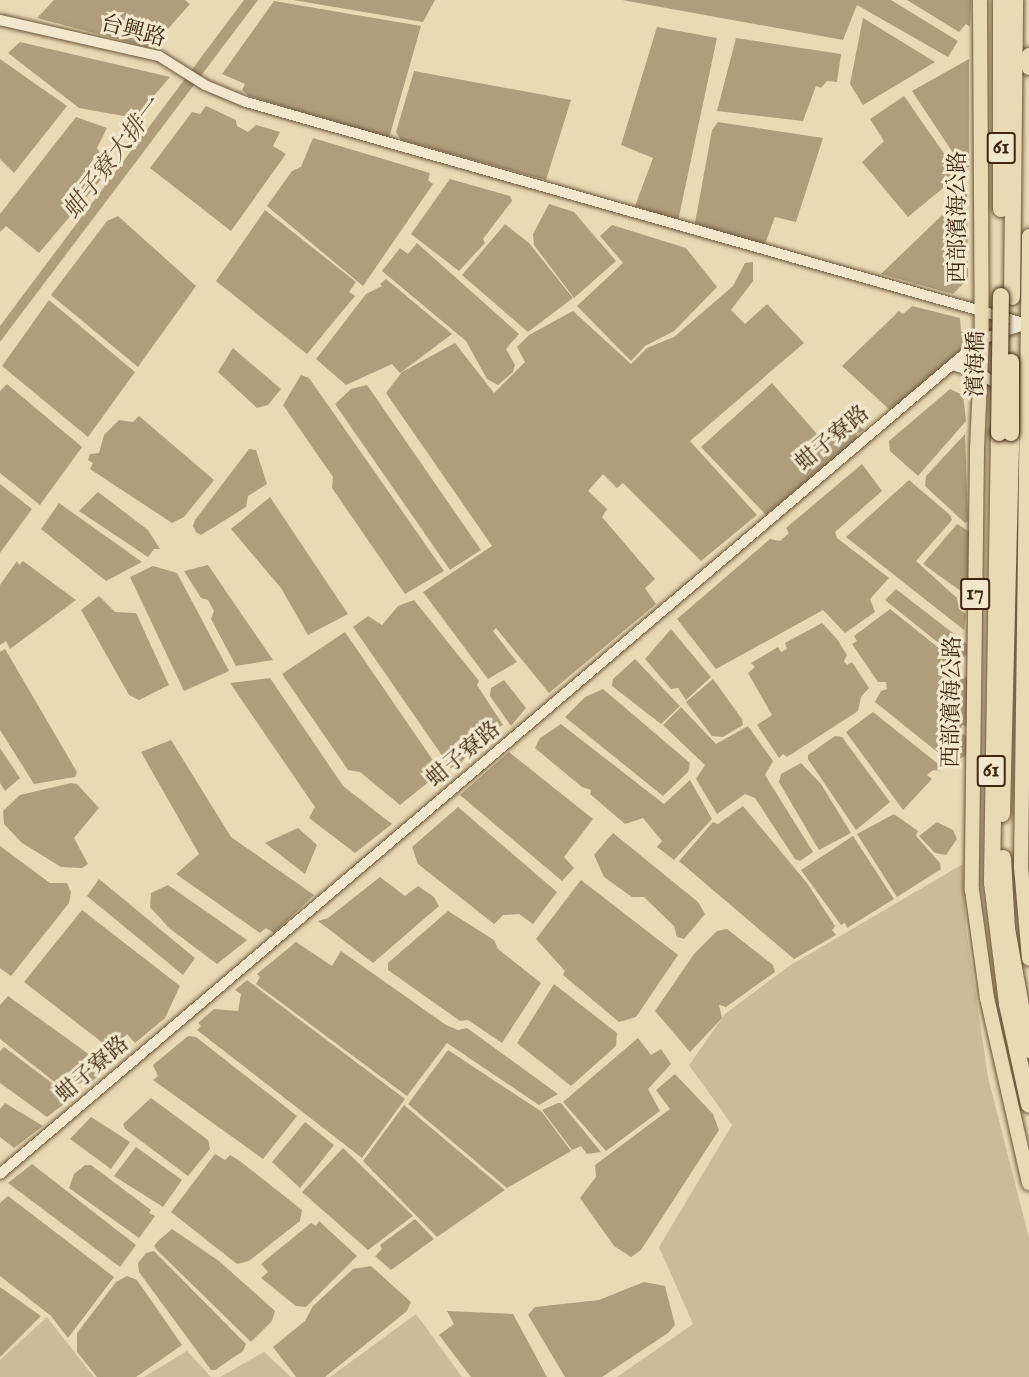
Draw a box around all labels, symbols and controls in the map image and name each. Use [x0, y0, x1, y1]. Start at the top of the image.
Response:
street label: 台興路 [98, 11, 168, 53]
water label: 蚶子寮大排一 [58, 93, 168, 225]
road number: 61 [986, 130, 1016, 166]
street label: 西部濱海公路 [946, 151, 972, 283]
street label: 濱海橋 [963, 331, 991, 397]
street label: 蚶子寮路 [791, 401, 875, 477]
road number: 17 [960, 576, 990, 612]
street label: 西部濱海公路 [939, 636, 967, 768]
street label: 蚶子寮路 [422, 717, 506, 793]
road number: 61 [976, 753, 1006, 789]
street label: 蚶子寮路 [51, 1031, 135, 1109]

